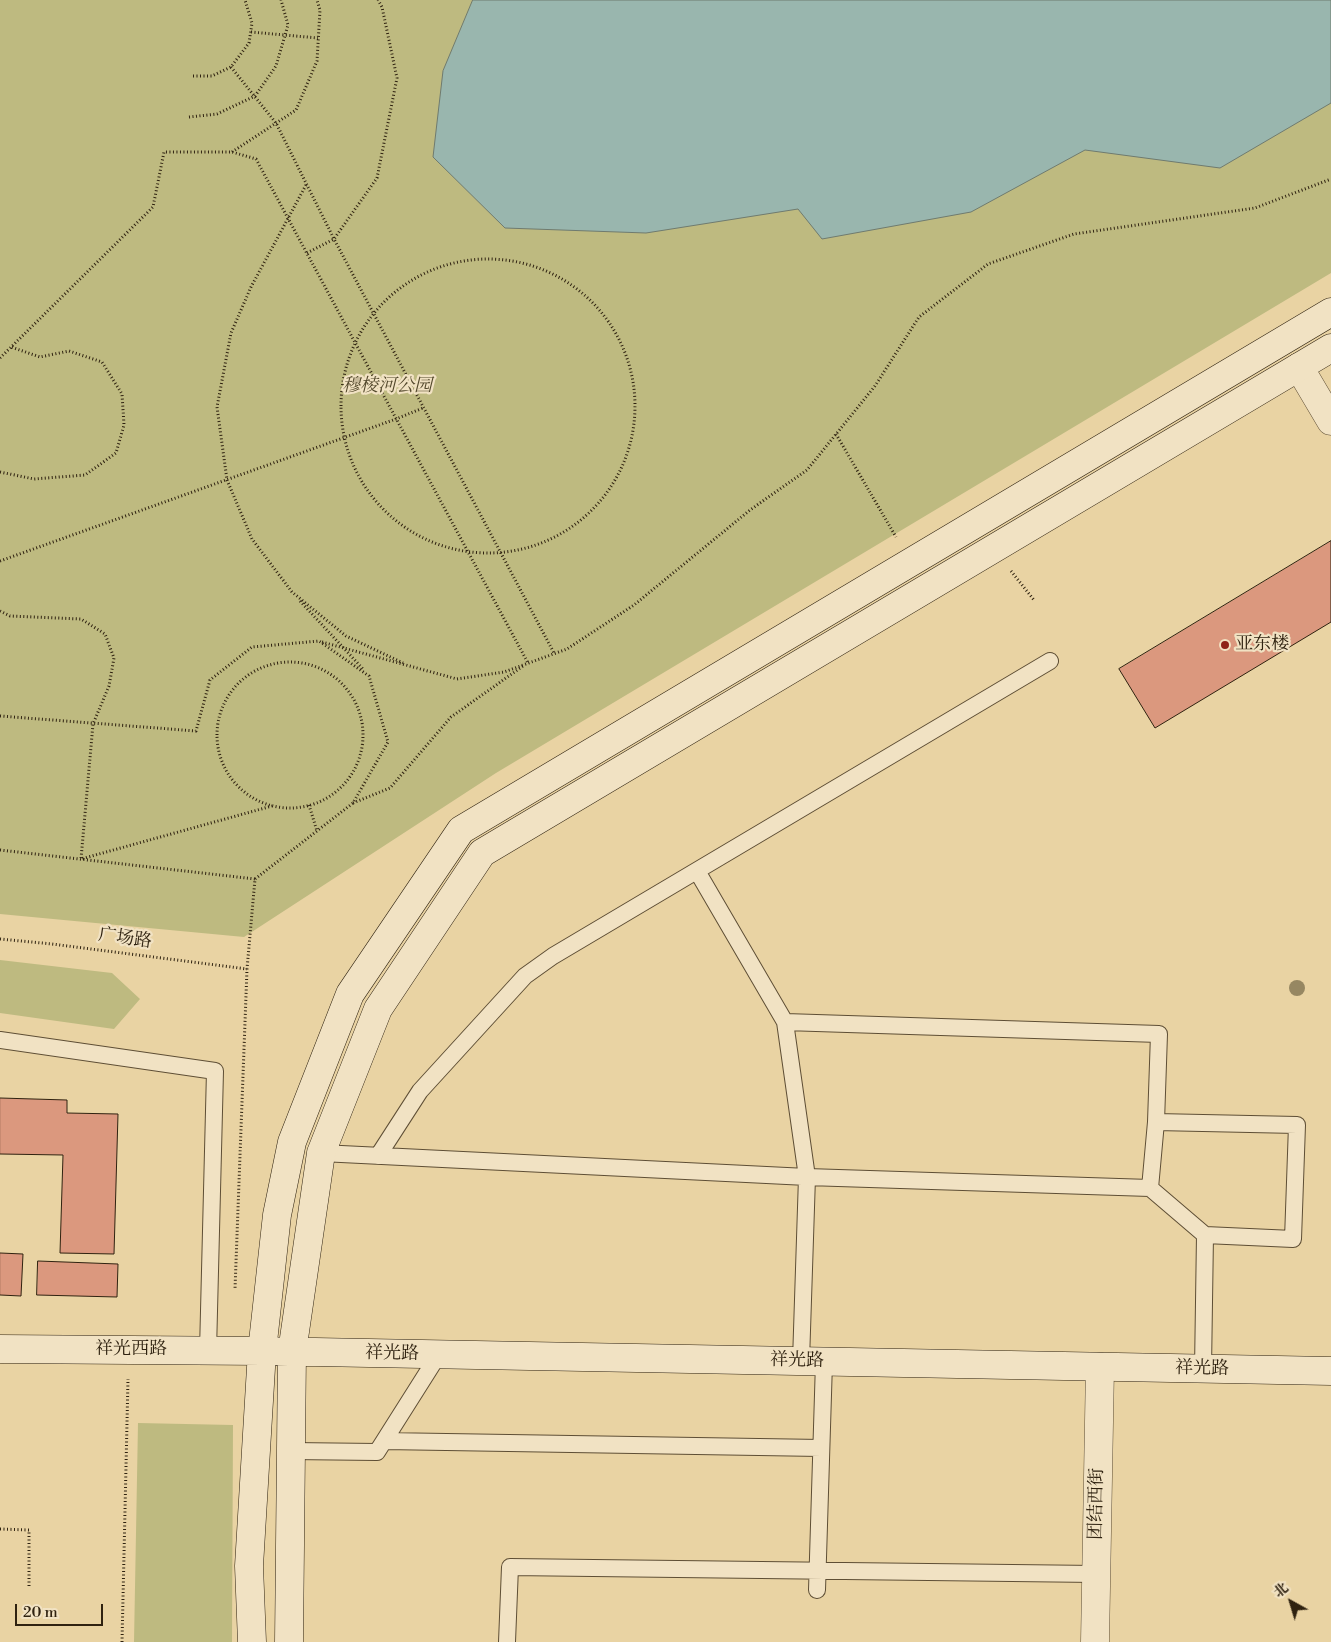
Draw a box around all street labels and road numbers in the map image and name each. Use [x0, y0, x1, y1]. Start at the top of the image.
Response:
street label: 广场路 [97, 925, 153, 953]
street label: 祥光西路 [95, 1339, 167, 1361]
street label: 祥光路 [365, 1343, 419, 1365]
street label: 祥光路 [770, 1350, 824, 1372]
street label: 祥光路 [1175, 1358, 1229, 1380]
street label: 团结西街 [1086, 1468, 1108, 1540]

